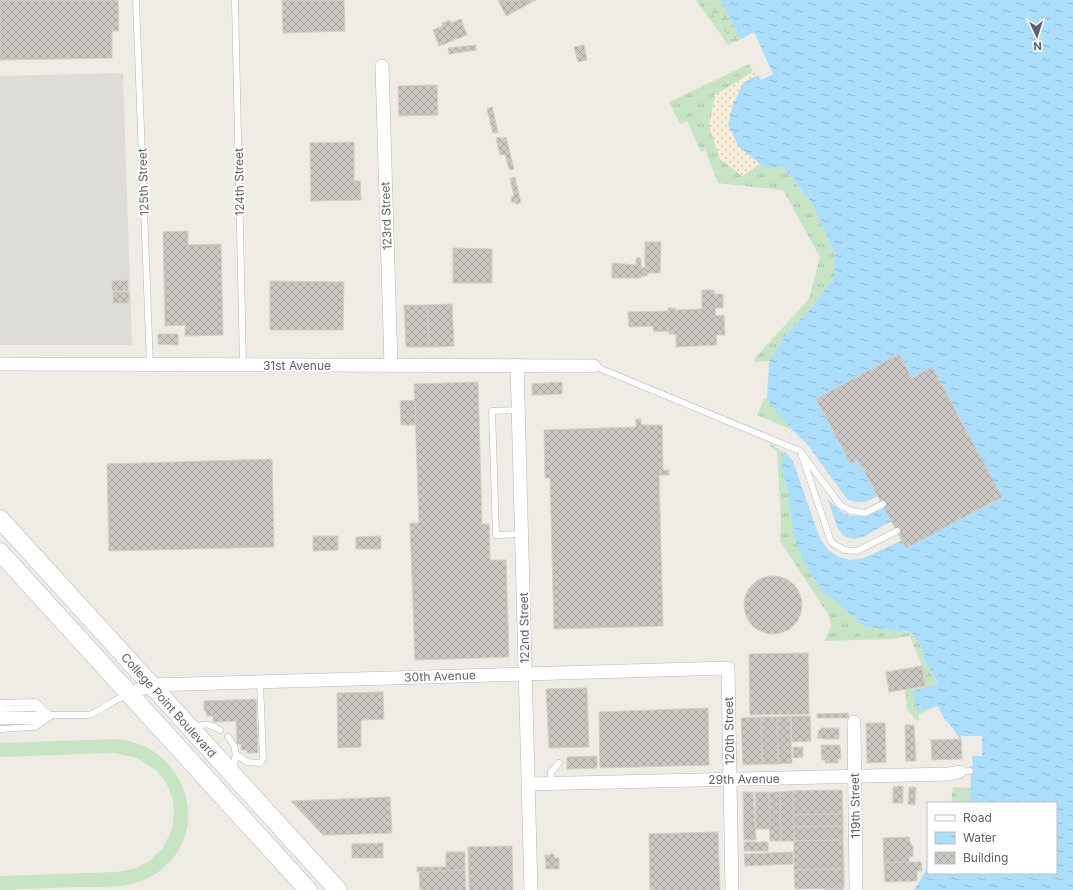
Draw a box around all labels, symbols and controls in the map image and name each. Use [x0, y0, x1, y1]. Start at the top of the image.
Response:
north arrow [1017, 16, 1057, 56]
text: N [1033, 39, 1042, 53]
street label: 125th Street [134, 148, 152, 216]
street label: 124th Street [231, 148, 247, 216]
street label: 123rd Street [377, 181, 395, 250]
street label: 31st Avenue [263, 358, 331, 373]
street label: 122nd Street [516, 592, 532, 664]
street label: College Point Boulevard [118, 650, 220, 760]
street label: 30th Avenue [404, 667, 476, 685]
street label: 120th Street [721, 697, 737, 765]
street label: 29th Avenue [708, 771, 780, 787]
street label: 119th Street [847, 773, 863, 839]
legend [927, 802, 1057, 874]
text: Road [963, 810, 992, 825]
text: Water [963, 830, 997, 845]
text: Building [963, 850, 1008, 865]

